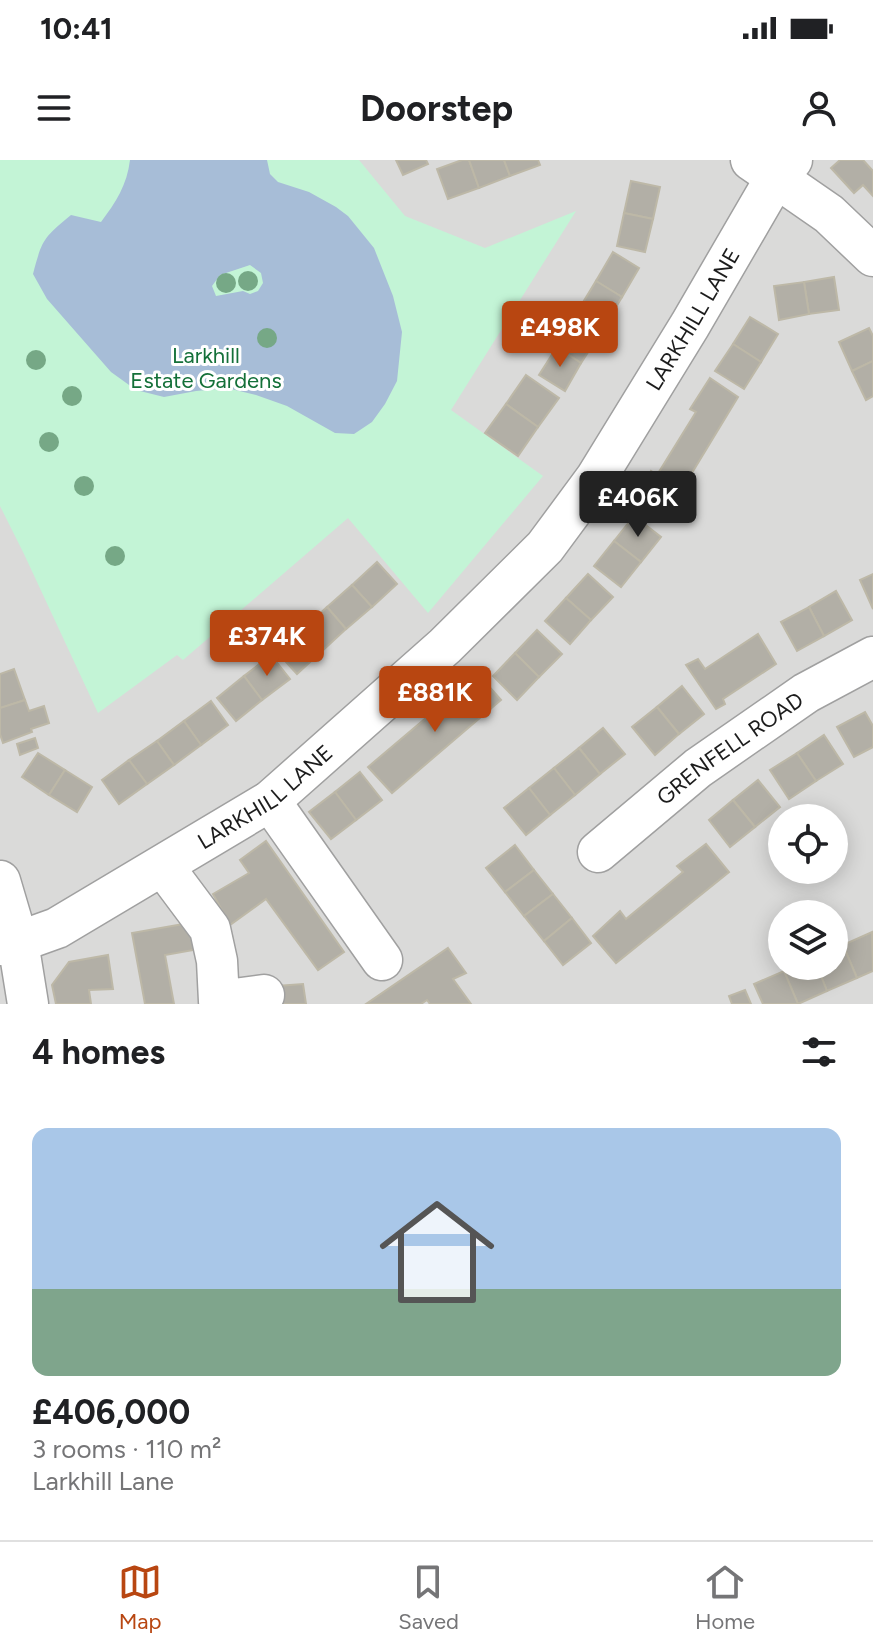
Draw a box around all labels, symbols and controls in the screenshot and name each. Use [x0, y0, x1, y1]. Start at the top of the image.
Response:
text: 10:41 [40, 10, 113, 47]
icon: menu [32, 86, 76, 130]
icon: person [797, 86, 841, 130]
text: Doorstep [360, 87, 513, 130]
street label: LARKHILL LANE [640, 243, 746, 395]
pin: £498K [504, 301, 616, 369]
text: £498K [520, 311, 600, 343]
park label: Larkhill Estate Gardens [130, 342, 282, 394]
pin: £406K [582, 471, 694, 539]
text: £406K [597, 481, 679, 513]
pin: £374K [211, 610, 323, 678]
text: £374K [228, 620, 306, 652]
pin: £881K [379, 666, 491, 734]
text: £881K [397, 676, 473, 708]
street label: GRENFELL ROAD [651, 686, 808, 811]
street label: LARKHILL LANE [193, 739, 338, 855]
map controls [768, 804, 848, 980]
button: locate [768, 804, 848, 884]
button: layers [768, 900, 848, 980]
icon: filters [797, 1030, 841, 1074]
text: 4 homes [32, 1032, 165, 1073]
icon: home [365, 1180, 509, 1324]
text: £406,000 [32, 1392, 190, 1433]
text: 3 rooms · 110 m² [32, 1433, 221, 1465]
text: Larkhill Lane [32, 1465, 174, 1497]
tab: Map [118, 1560, 162, 1635]
tab: Saved [398, 1560, 459, 1635]
tab: Home [695, 1560, 755, 1635]

